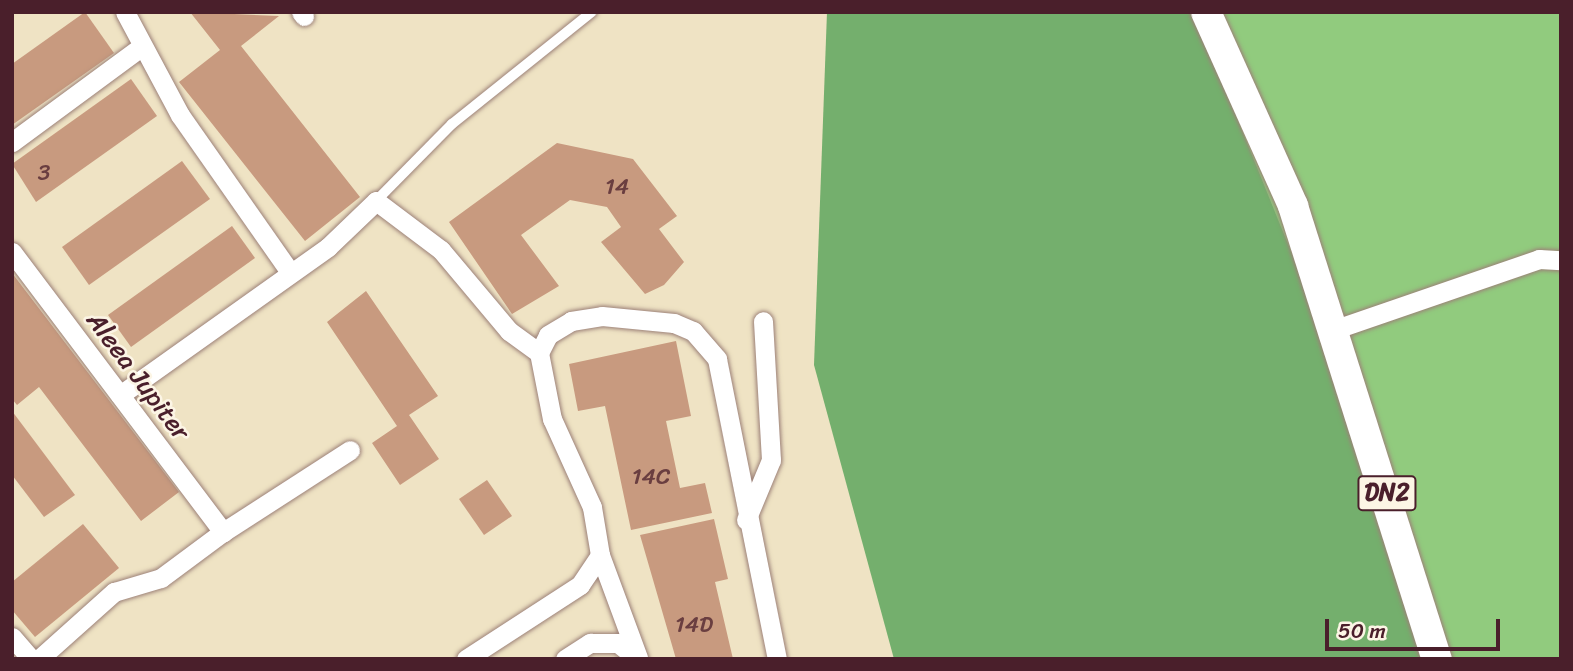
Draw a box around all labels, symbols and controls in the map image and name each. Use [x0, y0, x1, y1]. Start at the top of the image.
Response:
house number: 3 [38, 159, 50, 187]
house number: 14 [605, 173, 629, 201]
street label: Aleea Jupiter [80, 306, 196, 446]
house number: 14C [632, 463, 670, 491]
road number: DN2 [1357, 472, 1417, 514]
scale bar [1328, 604, 1503, 648]
house number: 14D [675, 611, 713, 639]
text: 50 m [1338, 612, 1386, 650]

